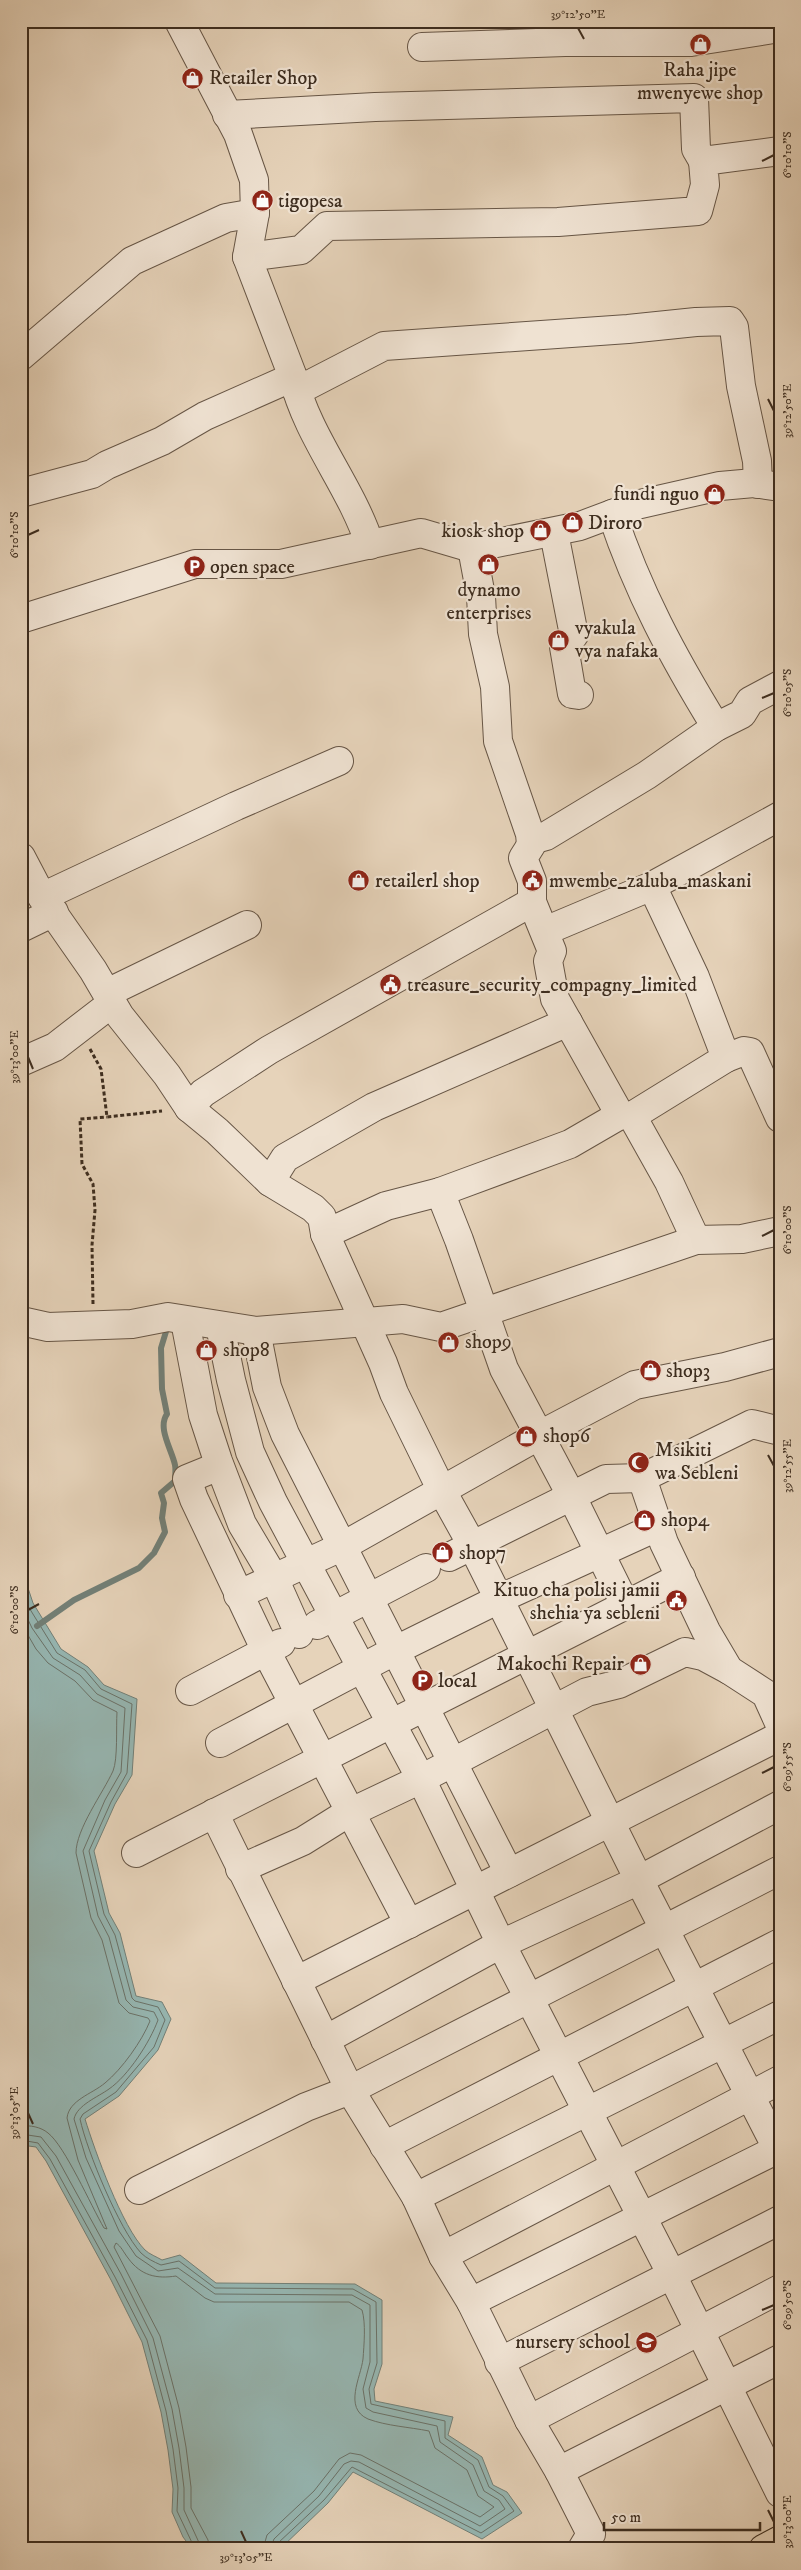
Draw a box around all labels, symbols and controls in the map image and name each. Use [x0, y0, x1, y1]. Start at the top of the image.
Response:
text: 39°12'50"E [551, 7, 606, 22]
shop icon: Raha jipe mwenyewe shop [688, 32, 712, 56]
place label: Raha jipe mwenyewe shop [637, 58, 763, 106]
shop icon: Retailer Shop [181, 66, 205, 90]
place label: Retailer Shop [209, 66, 317, 91]
text: 6°10'10"S [780, 131, 795, 179]
shop icon: tigopesa [250, 189, 274, 213]
place label: tigopesa [278, 189, 343, 214]
text: 39°12'50"E [780, 383, 795, 438]
place label: fundi nguo [614, 482, 699, 507]
shop icon: fundi nguo [703, 482, 727, 506]
text: 6°10'10"S [7, 511, 22, 559]
shop icon: Diroro [560, 511, 584, 535]
place label: Diroro [588, 511, 642, 536]
place label: kiosk shop [441, 519, 524, 544]
shop icon: kiosk shop [528, 519, 552, 543]
shop icon: dynamo enterprises [477, 552, 501, 576]
parking icon: open space [182, 555, 206, 579]
place label: open space [210, 555, 295, 580]
place label: dynamo enterprises [447, 578, 532, 626]
place label: vyakula vya nafaka [574, 616, 659, 664]
shop icon: vyakula vya nafaka [547, 628, 571, 652]
text: 6°10'05"S [780, 669, 795, 717]
shop icon: retailerl shop [347, 869, 371, 893]
place label: retailerl shop [375, 869, 480, 894]
public building icon: mwembe_zaluba_maskani [521, 869, 545, 893]
place label: mwembe_zaluba_maskani [549, 869, 751, 894]
public building icon: treasure_security_compagny_limited [379, 973, 403, 997]
place label: treasure_security_compagny_limited [407, 973, 697, 998]
text: 39°13'00"E [7, 1030, 22, 1084]
text: 6°10'00"S [780, 1205, 795, 1255]
shop icon: shop9 [437, 1330, 461, 1354]
place label: shop9 [465, 1330, 512, 1355]
shop icon: shop8 [195, 1338, 219, 1362]
place label: shop8 [223, 1338, 270, 1363]
shop icon: shop3 [638, 1359, 662, 1383]
place label: shop3 [666, 1359, 710, 1384]
shop icon: shop6 [515, 1424, 539, 1448]
place label: shop6 [543, 1424, 591, 1449]
place label: Msikiti wa Sebleni [654, 1438, 738, 1486]
text: 39°12'55"E [780, 1438, 795, 1493]
mosque icon: Msikiti wa Sebleni [627, 1450, 651, 1474]
shop icon: shop4 [633, 1508, 657, 1532]
place label: shop4 [661, 1508, 710, 1533]
shop icon: shop7 [431, 1541, 455, 1565]
place label: shop7 [459, 1541, 506, 1566]
place label: Kituo cha polisi jamii shehia ya sebleni [493, 1578, 660, 1626]
text: 6°10'00"S [7, 1585, 22, 1635]
public building icon: Kituo cha polisi jamii shehia ya sebleni [664, 1589, 688, 1613]
place label: Makochi Repair [497, 1652, 625, 1677]
shop icon: Makochi Repair [628, 1652, 652, 1676]
parking icon: local [410, 1669, 434, 1693]
place label: local [438, 1669, 477, 1694]
text: 6°09'55"S [780, 1742, 795, 1792]
text: 39°13'05"E [7, 2086, 22, 2140]
text: 6°09'50"S [780, 2280, 795, 2330]
place label: nursery school [515, 2330, 630, 2355]
school or university icon: nursery school [634, 2330, 658, 2354]
text: 39°13'00"E [780, 2495, 795, 2549]
scale bar [604, 2500, 760, 2532]
text: 50 m [611, 2508, 641, 2527]
text: 39°13'05"E [219, 2550, 273, 2565]

